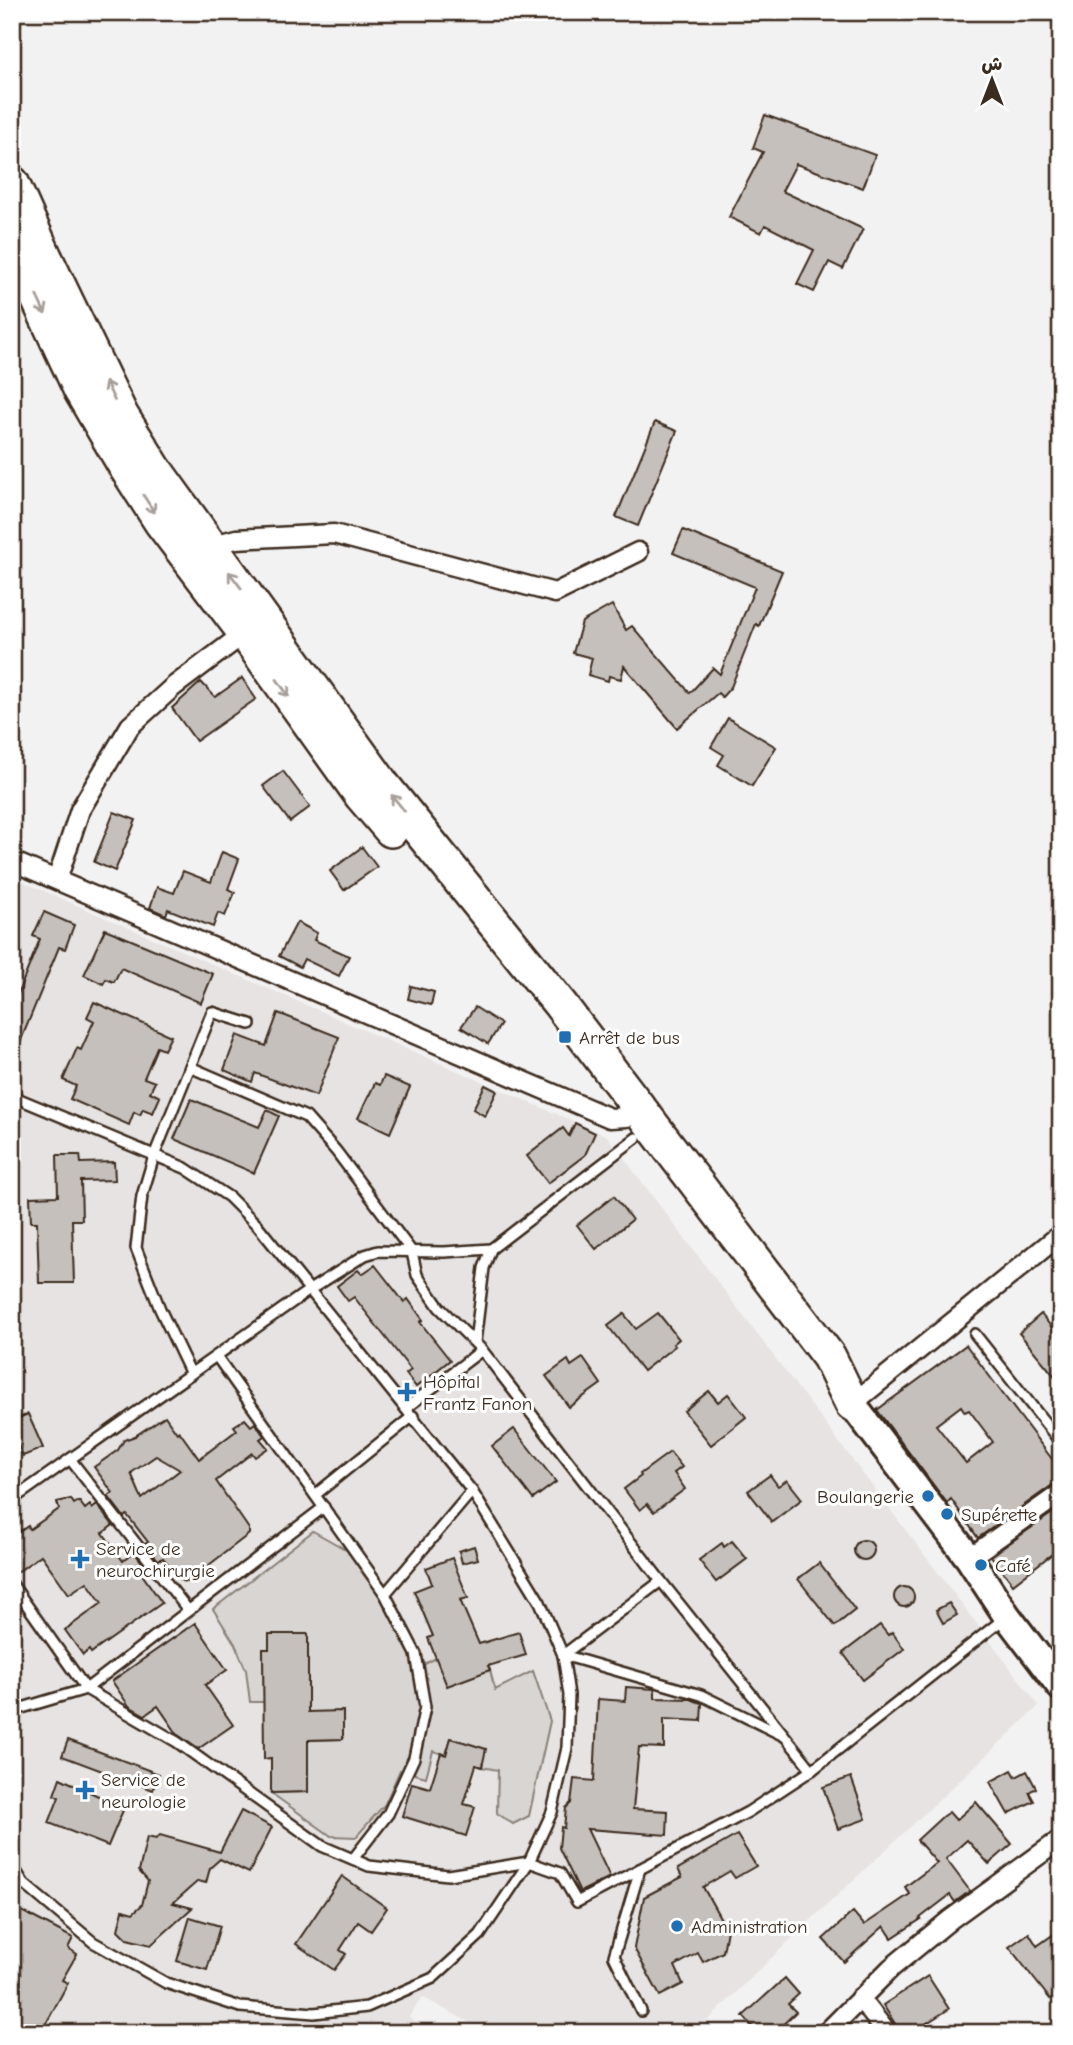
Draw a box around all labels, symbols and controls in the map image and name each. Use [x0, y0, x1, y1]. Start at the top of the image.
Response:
north arrow [958, 46, 1028, 116]
text: ش [982, 53, 1003, 75]
one-way arrow [35, 294, 48, 315]
one-way arrow [102, 381, 116, 402]
one-way arrow [143, 494, 157, 514]
one-way arrow [228, 571, 243, 590]
one-way arrow [276, 678, 290, 697]
one-way arrow [390, 795, 406, 813]
place label: Arrêt de bus [579, 1027, 680, 1049]
marker: Arrêt de bus [557, 1029, 573, 1045]
place label: Hôpital Frantz Fanon [423, 1371, 532, 1415]
marker: Hôpital Frantz Fanon [397, 1382, 417, 1402]
place label: Boulangerie [817, 1486, 914, 1508]
marker: Boulangerie [920, 1488, 936, 1504]
place label: Supérette [961, 1504, 1037, 1526]
marker: Supérette [939, 1506, 955, 1522]
place label: Service de neurochirurgie [96, 1538, 215, 1582]
marker: Service de neurochirurgie [70, 1549, 90, 1569]
place label: Café [995, 1555, 1031, 1577]
marker: Café [973, 1557, 989, 1573]
place label: Service de neurologie [101, 1769, 186, 1813]
marker: Service de neurologie [75, 1780, 95, 1800]
place label: Administration [691, 1916, 808, 1938]
marker: Administration [669, 1918, 685, 1934]

